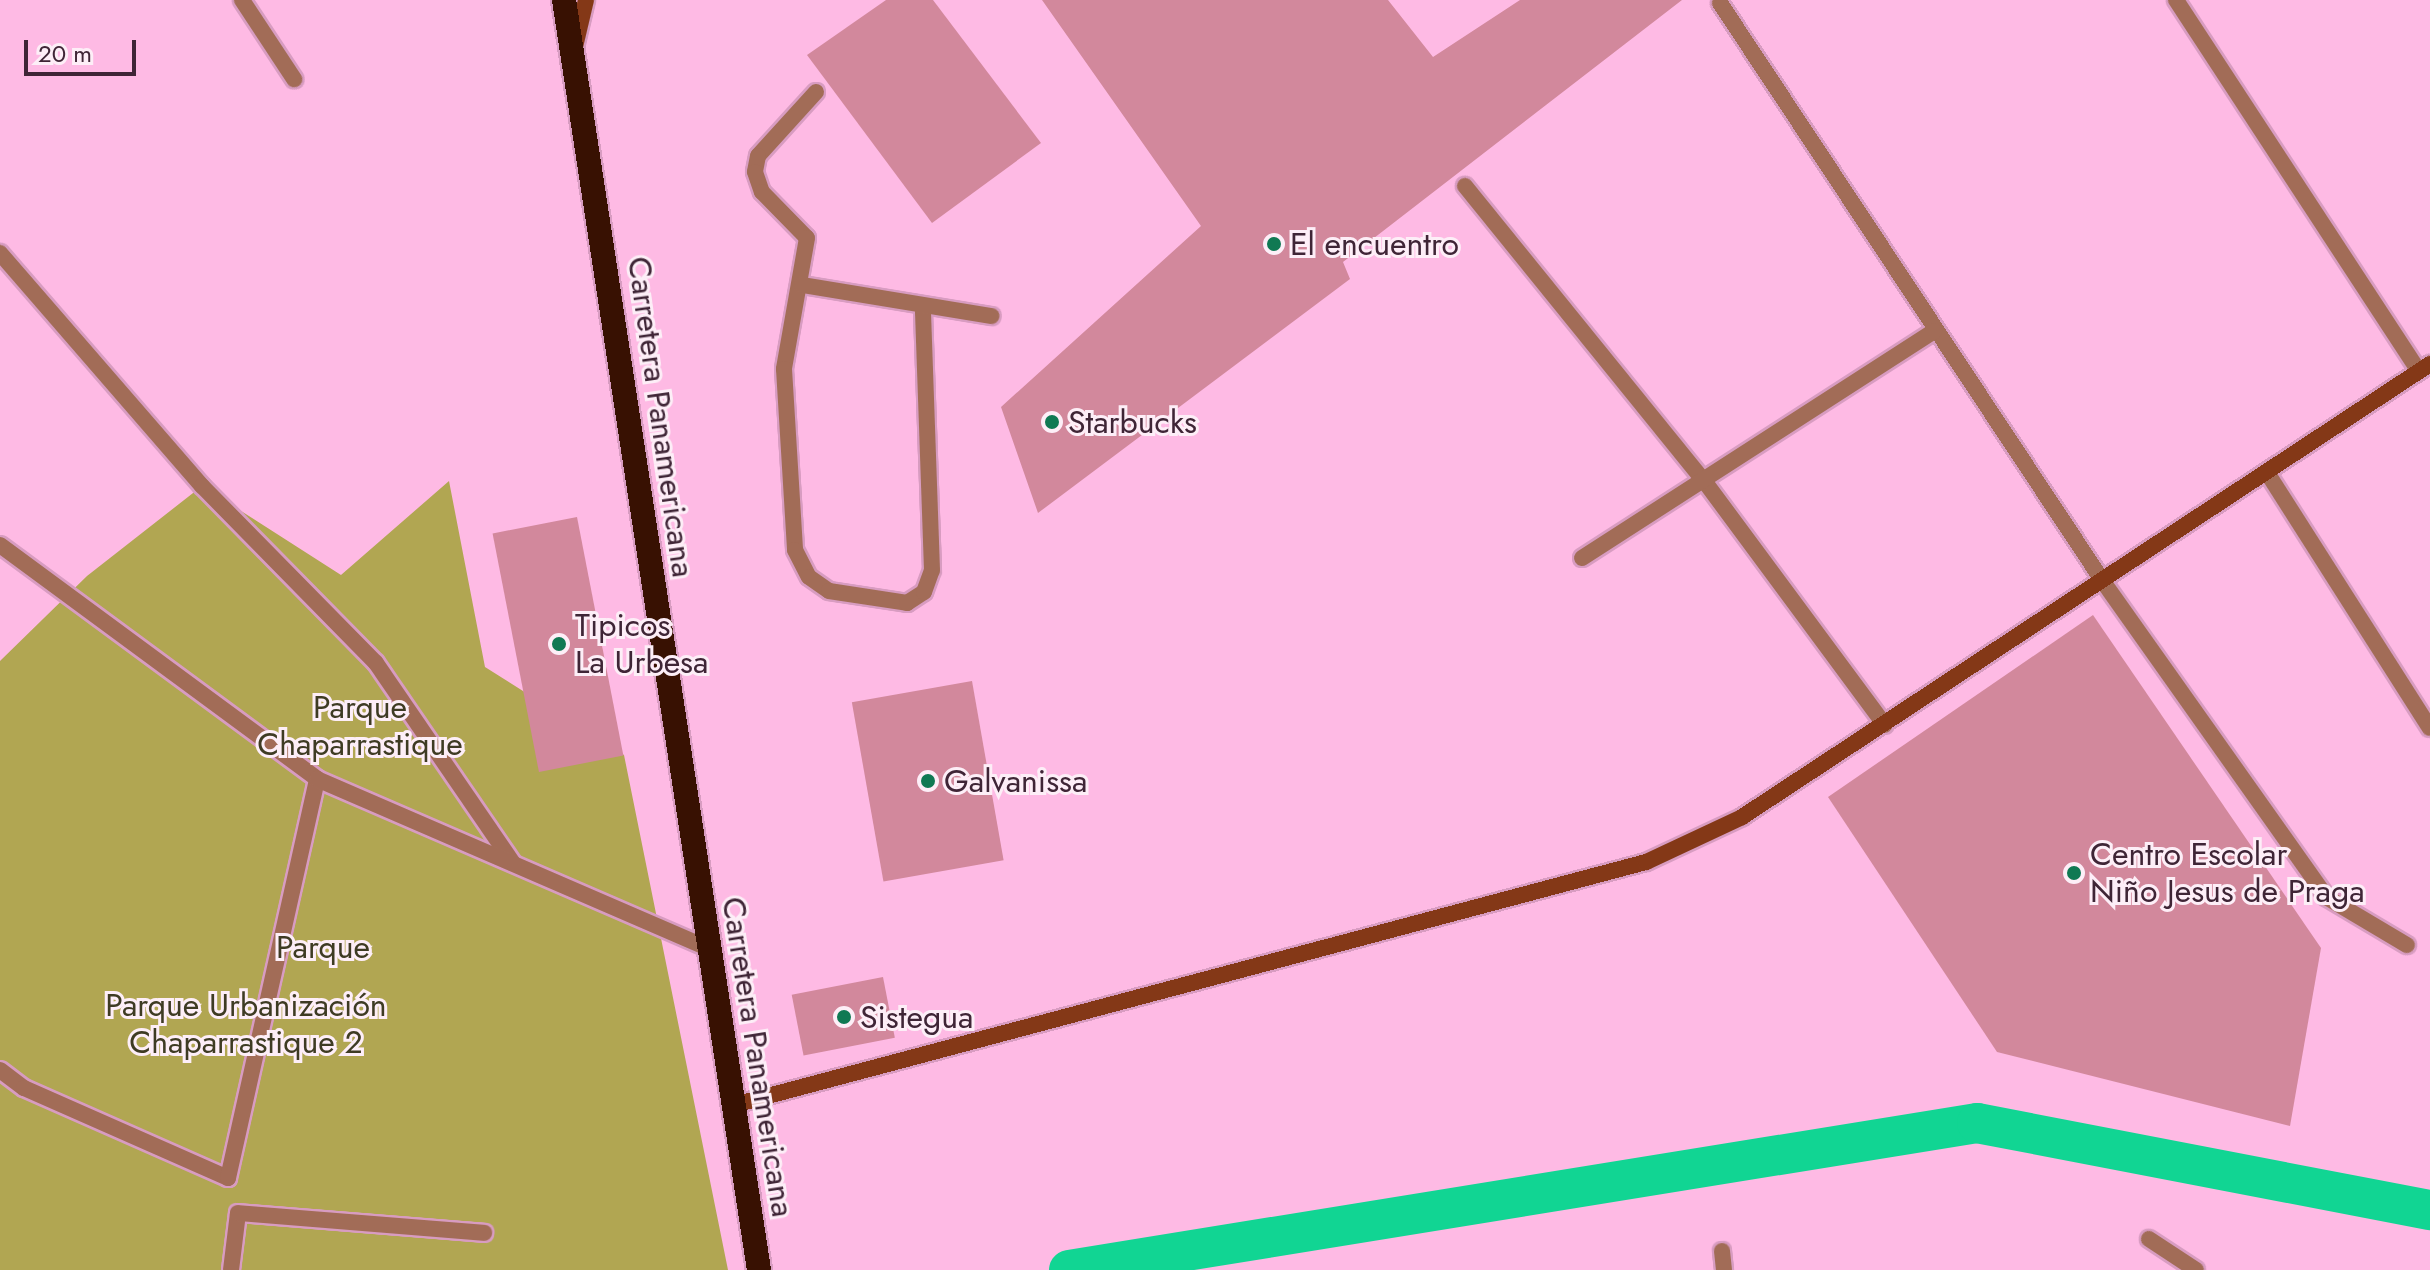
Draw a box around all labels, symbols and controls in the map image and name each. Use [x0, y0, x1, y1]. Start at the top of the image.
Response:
scale bar [28, 24, 140, 74]
text: 20 m [38, 36, 92, 71]
place label: El encuentro [1290, 225, 1459, 263]
marker: El encuentro [1265, 235, 1283, 253]
street label: Carretera Panamericana [619, 254, 703, 580]
place label: Starbucks [1068, 403, 1197, 441]
marker: Starbucks [1043, 413, 1061, 431]
place label: Tipicos La Urbesa [575, 607, 708, 682]
marker: Tipicos La Urbesa [550, 635, 568, 653]
park label: Parque Chaparrastique [257, 689, 463, 764]
place label: Galvanissa [944, 762, 1087, 800]
marker: Galvanissa [919, 772, 937, 790]
place label: Centro Escolar Niño Jesus de Praga [2090, 836, 2365, 911]
marker: Centro Escolar Niño Jesus de Praga [2065, 864, 2083, 882]
street label: Carretera Panamericana [714, 894, 802, 1220]
park label: Parque [276, 928, 370, 966]
park label: Parque Urbanización Chaparrastique 2 [105, 987, 387, 1062]
place label: Sistegua [860, 998, 973, 1036]
marker: Sistegua [835, 1008, 853, 1026]

